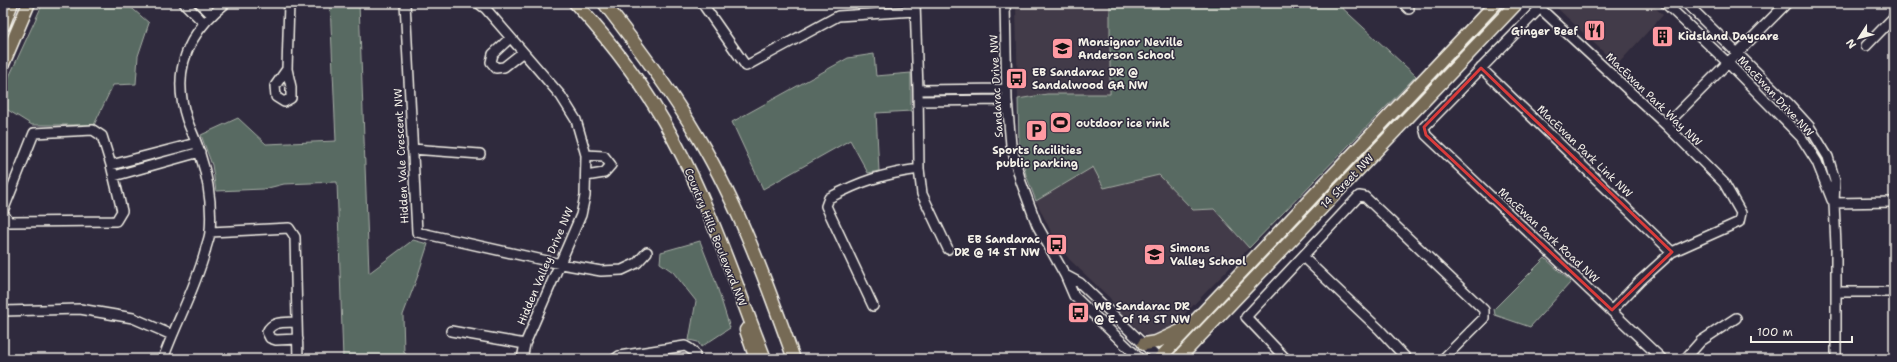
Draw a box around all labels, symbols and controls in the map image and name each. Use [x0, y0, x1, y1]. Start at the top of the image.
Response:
restaurant icon: Ginger Beef [1581, 18, 1607, 44]
north arrow [1839, 18, 1879, 58]
building icon: Kidsland Daycare [1649, 23, 1675, 49]
place label: Ginger Beef [1511, 24, 1579, 39]
place label: Kidsland Daycare [1678, 29, 1779, 44]
street label: Sandarac Drive NW [986, 34, 1007, 138]
school or university icon: Monsignor Neville Anderson School [1050, 35, 1076, 61]
place label: Monsignor Neville Anderson School [1078, 35, 1183, 63]
text: N [1843, 35, 1860, 52]
street label: MacEwan Park Way NW [1602, 49, 1705, 150]
street label: MacEwan Drive NW [1734, 53, 1817, 140]
bus stop icon: EB Sandarac DR @ Sandalwood GA NW [1003, 65, 1029, 91]
place label: EB Sandarac DR @ Sandalwood GA NW [1032, 65, 1148, 93]
street label: Hidden Vale Crescent NW [390, 87, 413, 224]
street label: MacEwan Park Link NW [1534, 102, 1636, 201]
sports icon: outdoor ice rink [1048, 110, 1074, 136]
place label: outdoor ice rink [1076, 116, 1170, 131]
parking icon: Sports facilities public parking [1024, 117, 1050, 143]
place label: Sports facilities public parking [992, 143, 1082, 171]
street label: 14 Street NW [1317, 150, 1378, 212]
street label: Country Hills Boulevard NW [681, 166, 750, 309]
street label: MacEwan Park Road NW [1495, 184, 1603, 287]
street label: Hidden Valley Drive NW [514, 204, 577, 328]
place label: EB Sandarac DR @ 14 ST NW [954, 232, 1040, 260]
bus stop icon: EB Sandarac DR @ 14 ST NW [1043, 232, 1069, 258]
school or university icon: Simons Valley School [1141, 241, 1167, 267]
place label: Simons Valley School [1170, 241, 1246, 269]
bus stop icon: WB Sandarac DR @ E. of 14 ST NW [1066, 299, 1092, 325]
place label: WB Sandarac DR @ E. of 14 ST NW [1094, 299, 1190, 327]
scale bar [1751, 318, 1852, 344]
text: 100 m [1757, 324, 1793, 340]

